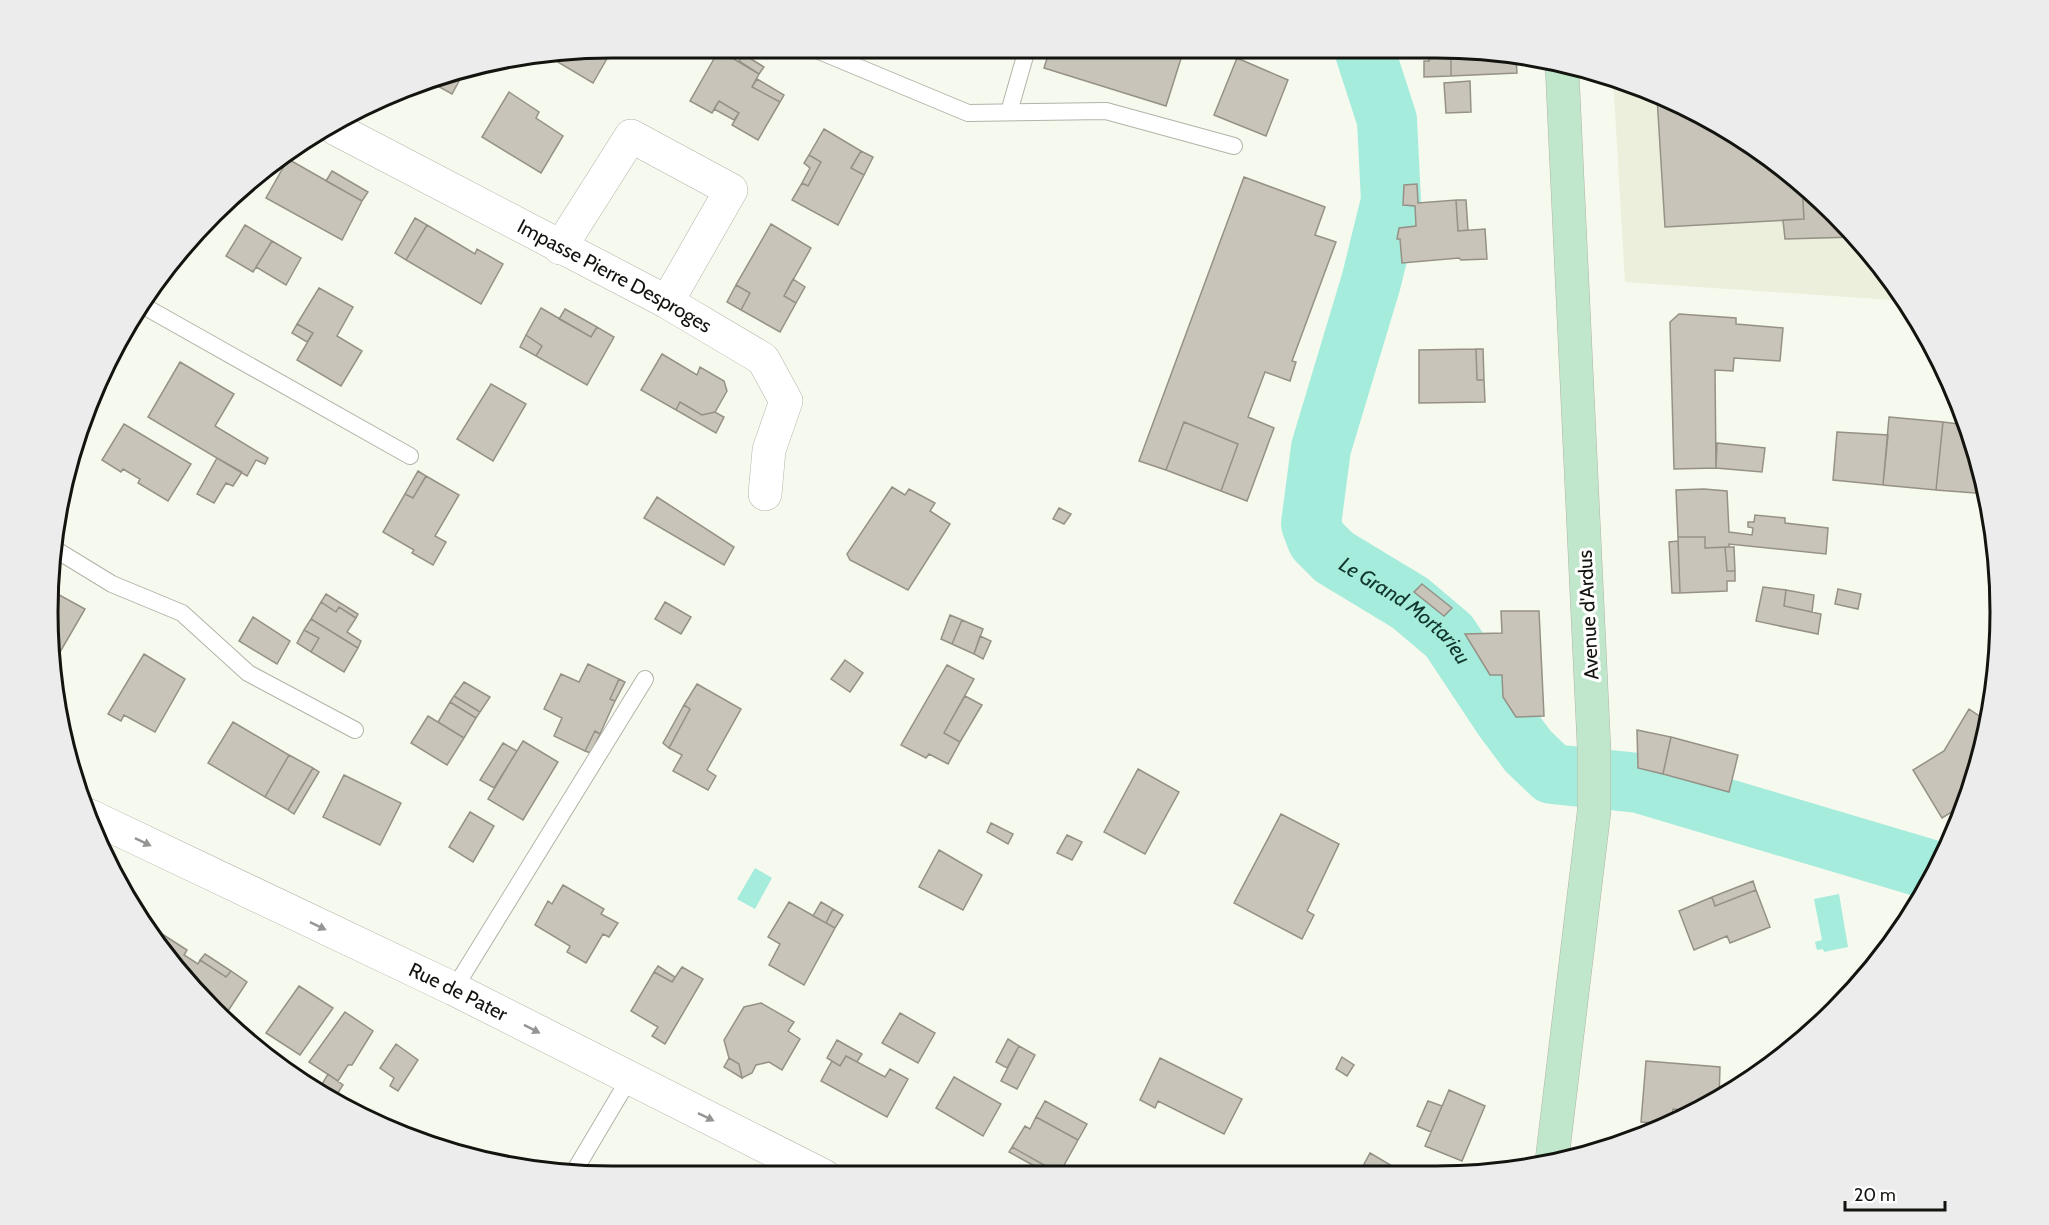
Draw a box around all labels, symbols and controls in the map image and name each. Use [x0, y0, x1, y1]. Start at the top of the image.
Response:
street label: Impasse Pierre Desproges [513, 214, 716, 338]
street label: Avenue d'Ardus [1573, 550, 1603, 680]
water label: Le Grand Mortarieu [1335, 551, 1476, 668]
one-way arrow [134, 837, 151, 846]
one-way arrow [310, 922, 327, 931]
street label: Rue de Pater [405, 957, 512, 1026]
one-way arrow [524, 1024, 541, 1034]
one-way arrow [697, 1113, 714, 1122]
scale bar [1845, 1174, 1946, 1212]
text: 20 m [1854, 1184, 1896, 1206]

